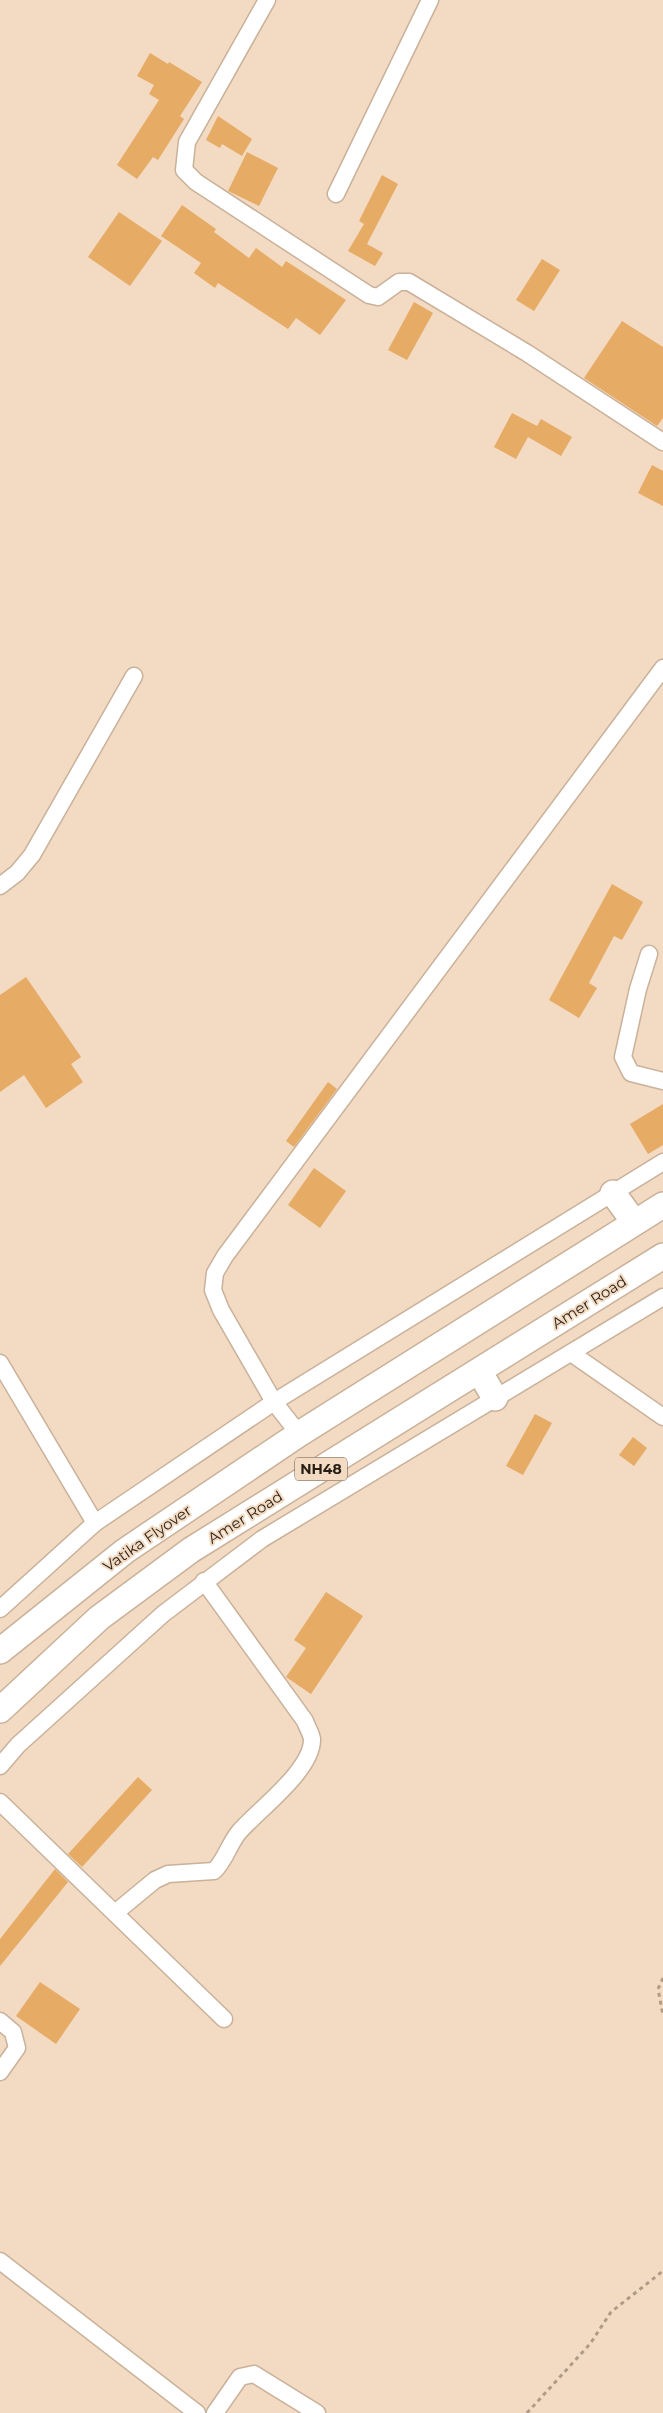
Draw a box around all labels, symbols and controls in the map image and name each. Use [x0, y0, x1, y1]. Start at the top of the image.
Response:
street label: Amer Road [548, 1271, 630, 1333]
road number: NH48 [295, 1458, 347, 1480]
street label: Amer Road [204, 1486, 286, 1548]
street label: Vatika Flyover [99, 1500, 195, 1576]

